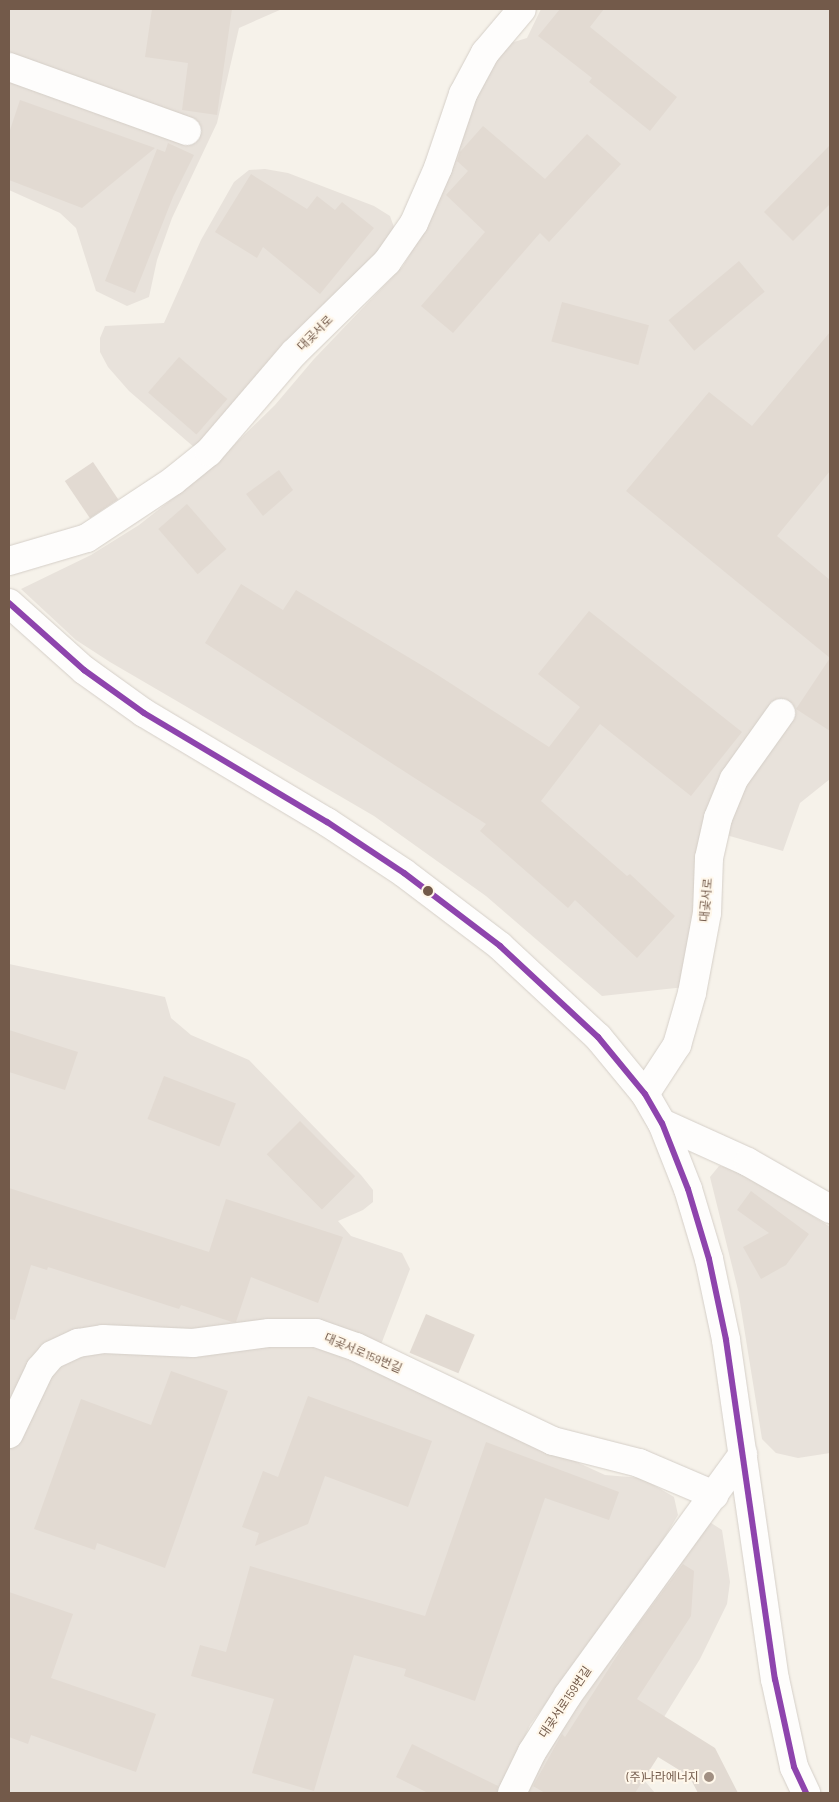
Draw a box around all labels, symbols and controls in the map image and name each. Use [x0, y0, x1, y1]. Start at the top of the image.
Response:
street label: 대곶서로 [294, 312, 336, 354]
street label: 대곶서로 [697, 877, 715, 923]
unlabelled marker [423, 886, 433, 896]
street label: 대곶서로159번길 [322, 1330, 404, 1376]
street label: 대곶서로159번길 [536, 1664, 594, 1740]
place label: (주)나라에너지 [626, 1770, 699, 1784]
marker: (주)나라에너지 [703, 1771, 715, 1783]

